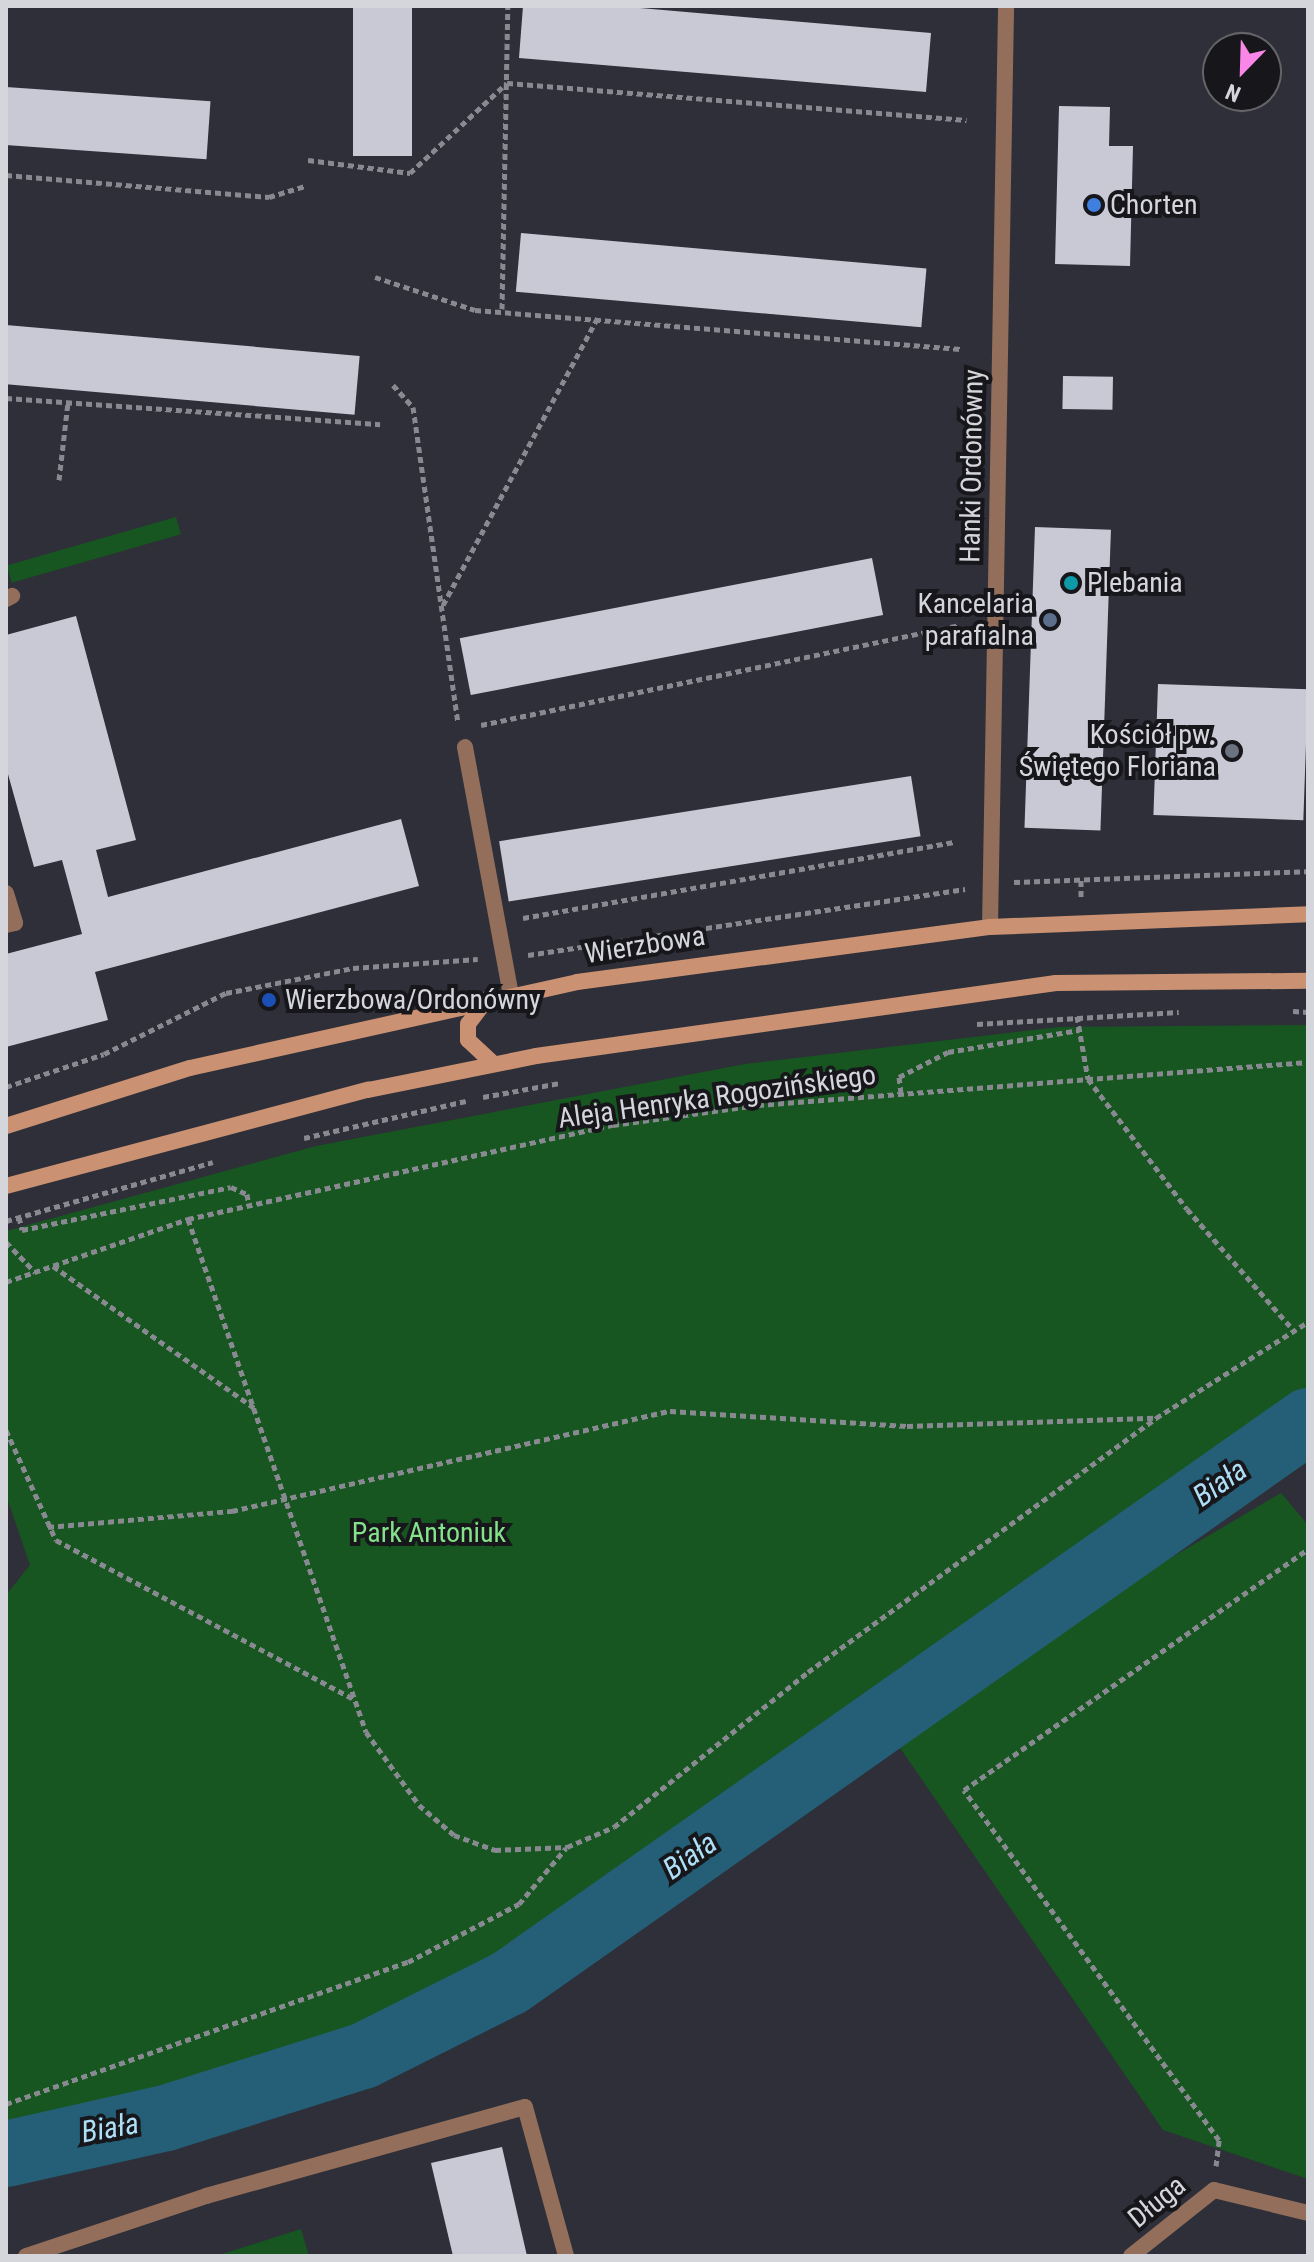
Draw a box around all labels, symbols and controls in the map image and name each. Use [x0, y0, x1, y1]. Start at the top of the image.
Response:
north arrow [1202, 32, 1282, 112]
text: N [1222, 79, 1244, 107]
place label: Chorten [1110, 188, 1198, 222]
marker: Chorten [1085, 196, 1103, 214]
street label: Hanki Ordonówny [954, 369, 990, 563]
place label: Plebania [1087, 566, 1183, 600]
marker: Plebania [1062, 574, 1080, 592]
place label: Kancelaria parafialna [917, 587, 1034, 653]
marker: Kancelaria parafialna [1041, 611, 1059, 629]
place label: Kościół pw. Świętego Floriana [1019, 718, 1216, 784]
marker: Kościół pw. Świętego Floriana [1223, 742, 1241, 760]
street label: Wierzbowa [583, 919, 707, 971]
place label: Wierzbowa/Ordonówny [285, 983, 541, 1017]
marker: Wierzbowa/Ordonówny [260, 991, 278, 1009]
street label: Aleja Henryka Rogozińskiego [556, 1058, 878, 1136]
water label: Biała [1186, 1452, 1254, 1514]
park label: Park Antoniuk [352, 1516, 506, 1550]
water label: Biała [656, 1825, 724, 1887]
water label: Biała [78, 2105, 142, 2151]
street label: Długa [1122, 2169, 1192, 2235]

